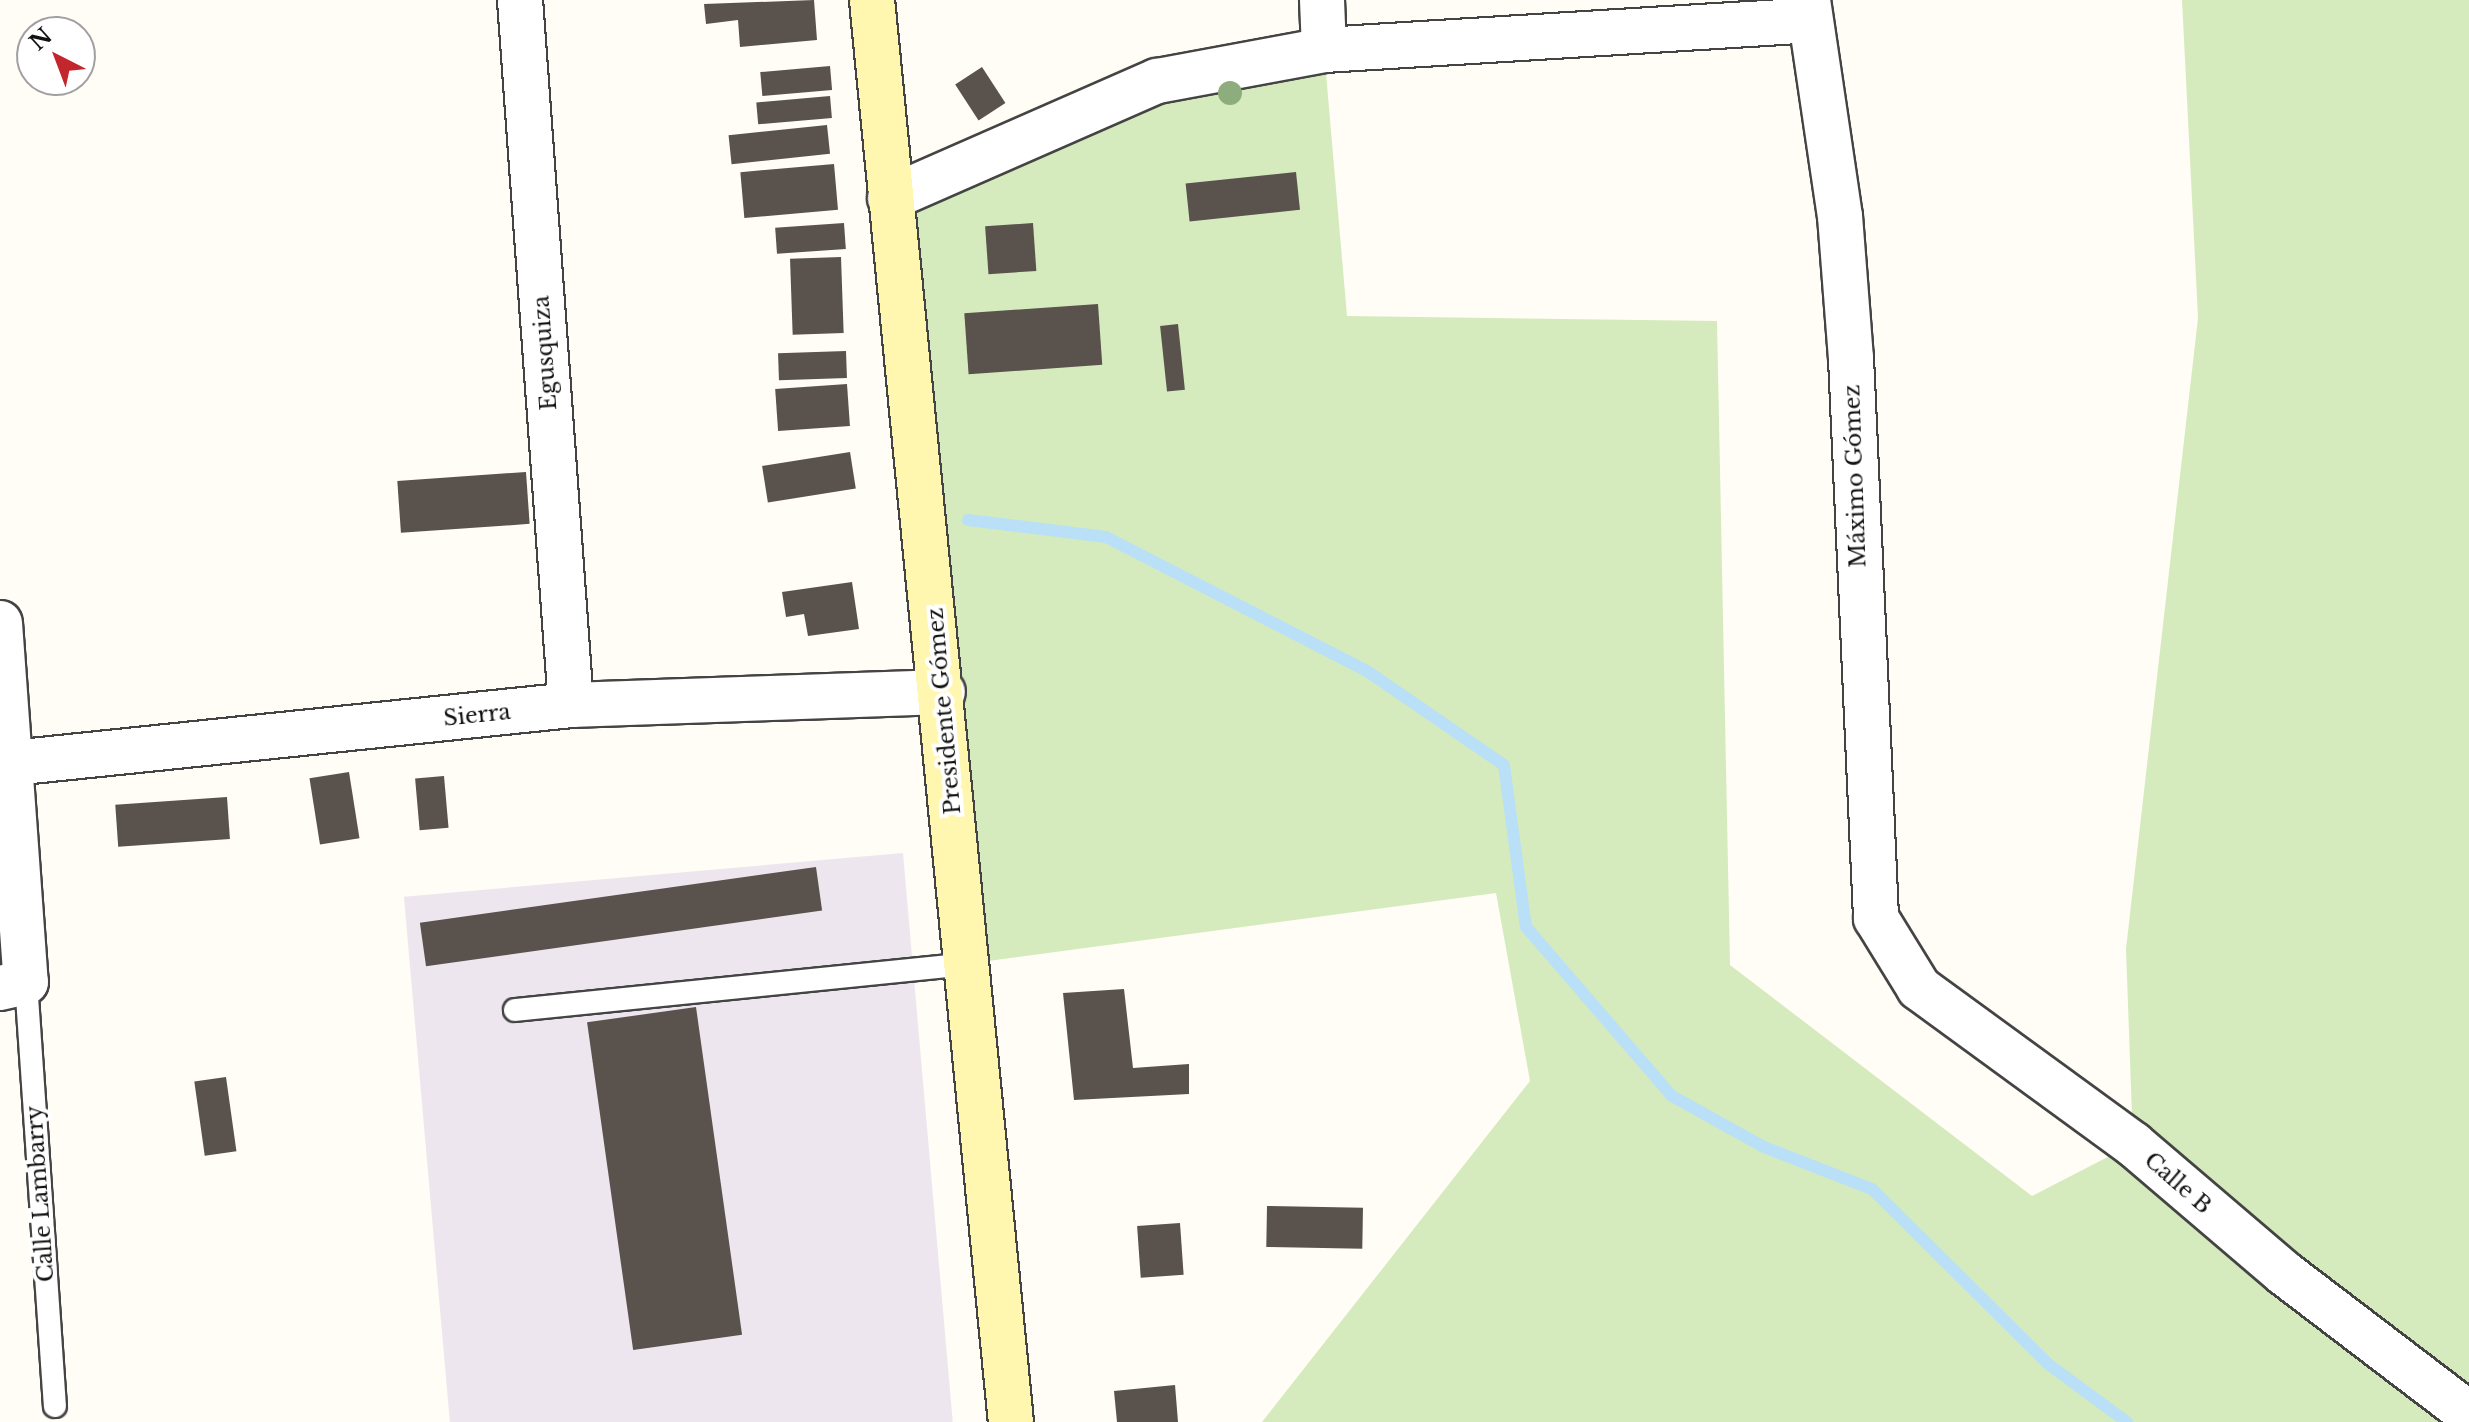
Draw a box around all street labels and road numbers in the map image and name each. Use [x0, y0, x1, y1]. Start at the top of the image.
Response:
street label: Egusquiza [528, 295, 562, 411]
street label: Máximo Gómez [1839, 384, 1871, 568]
street label: Presidente Gómez [922, 607, 966, 815]
street label: Sierra [442, 698, 512, 732]
street label: Calle Lambarry [21, 1105, 59, 1283]
street label: Calle B [2139, 1147, 2217, 1219]

